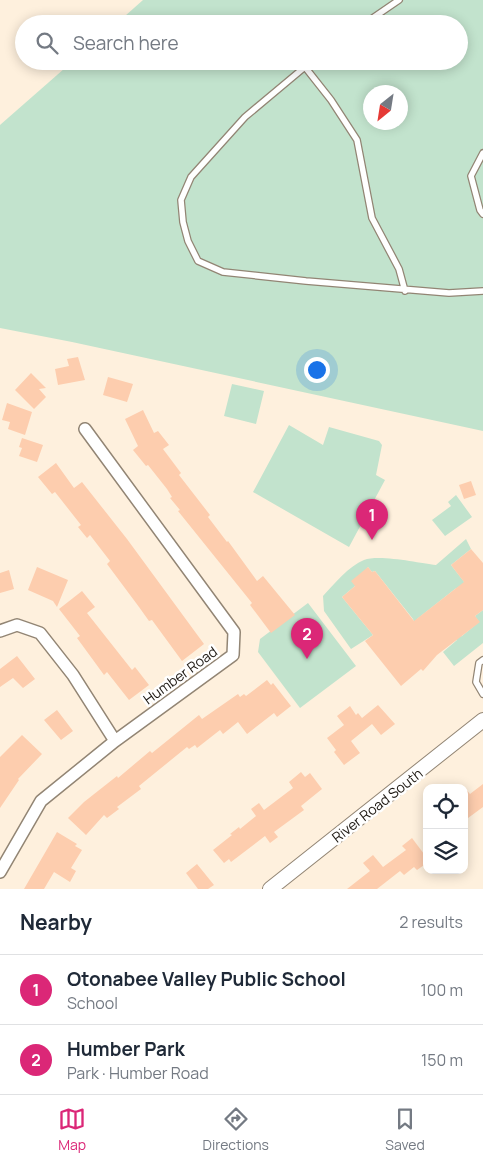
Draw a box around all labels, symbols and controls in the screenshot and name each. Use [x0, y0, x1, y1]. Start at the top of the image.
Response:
search box [15, 15, 468, 70]
icon: search [33, 29, 61, 57]
text: Search here [73, 30, 179, 56]
north arrow [363, 85, 408, 130]
your location [304, 357, 330, 383]
pin: 1 [356, 499, 388, 540]
pin: 2 [291, 618, 323, 659]
street label: Humber Road [139, 642, 221, 708]
street label: River Road South [328, 764, 426, 846]
map controls [423, 784, 468, 874]
button: locate [423, 784, 468, 829]
button: layers [423, 829, 468, 874]
text: Nearby [20, 908, 92, 936]
text: 2 results [399, 911, 463, 933]
text: Otonabee Valley Public School [67, 966, 346, 992]
text: 1 [32, 979, 40, 1001]
text: 100 m [420, 979, 463, 1001]
text: School [67, 992, 118, 1014]
text: Humber Park [67, 1036, 185, 1062]
text: 2 [31, 1049, 41, 1071]
text: 150 m [421, 1049, 463, 1071]
text: Park · Humber Road [67, 1062, 209, 1084]
tab: Map [58, 1105, 86, 1154]
tab: Directions [203, 1105, 269, 1154]
tab: Saved [385, 1105, 425, 1154]

